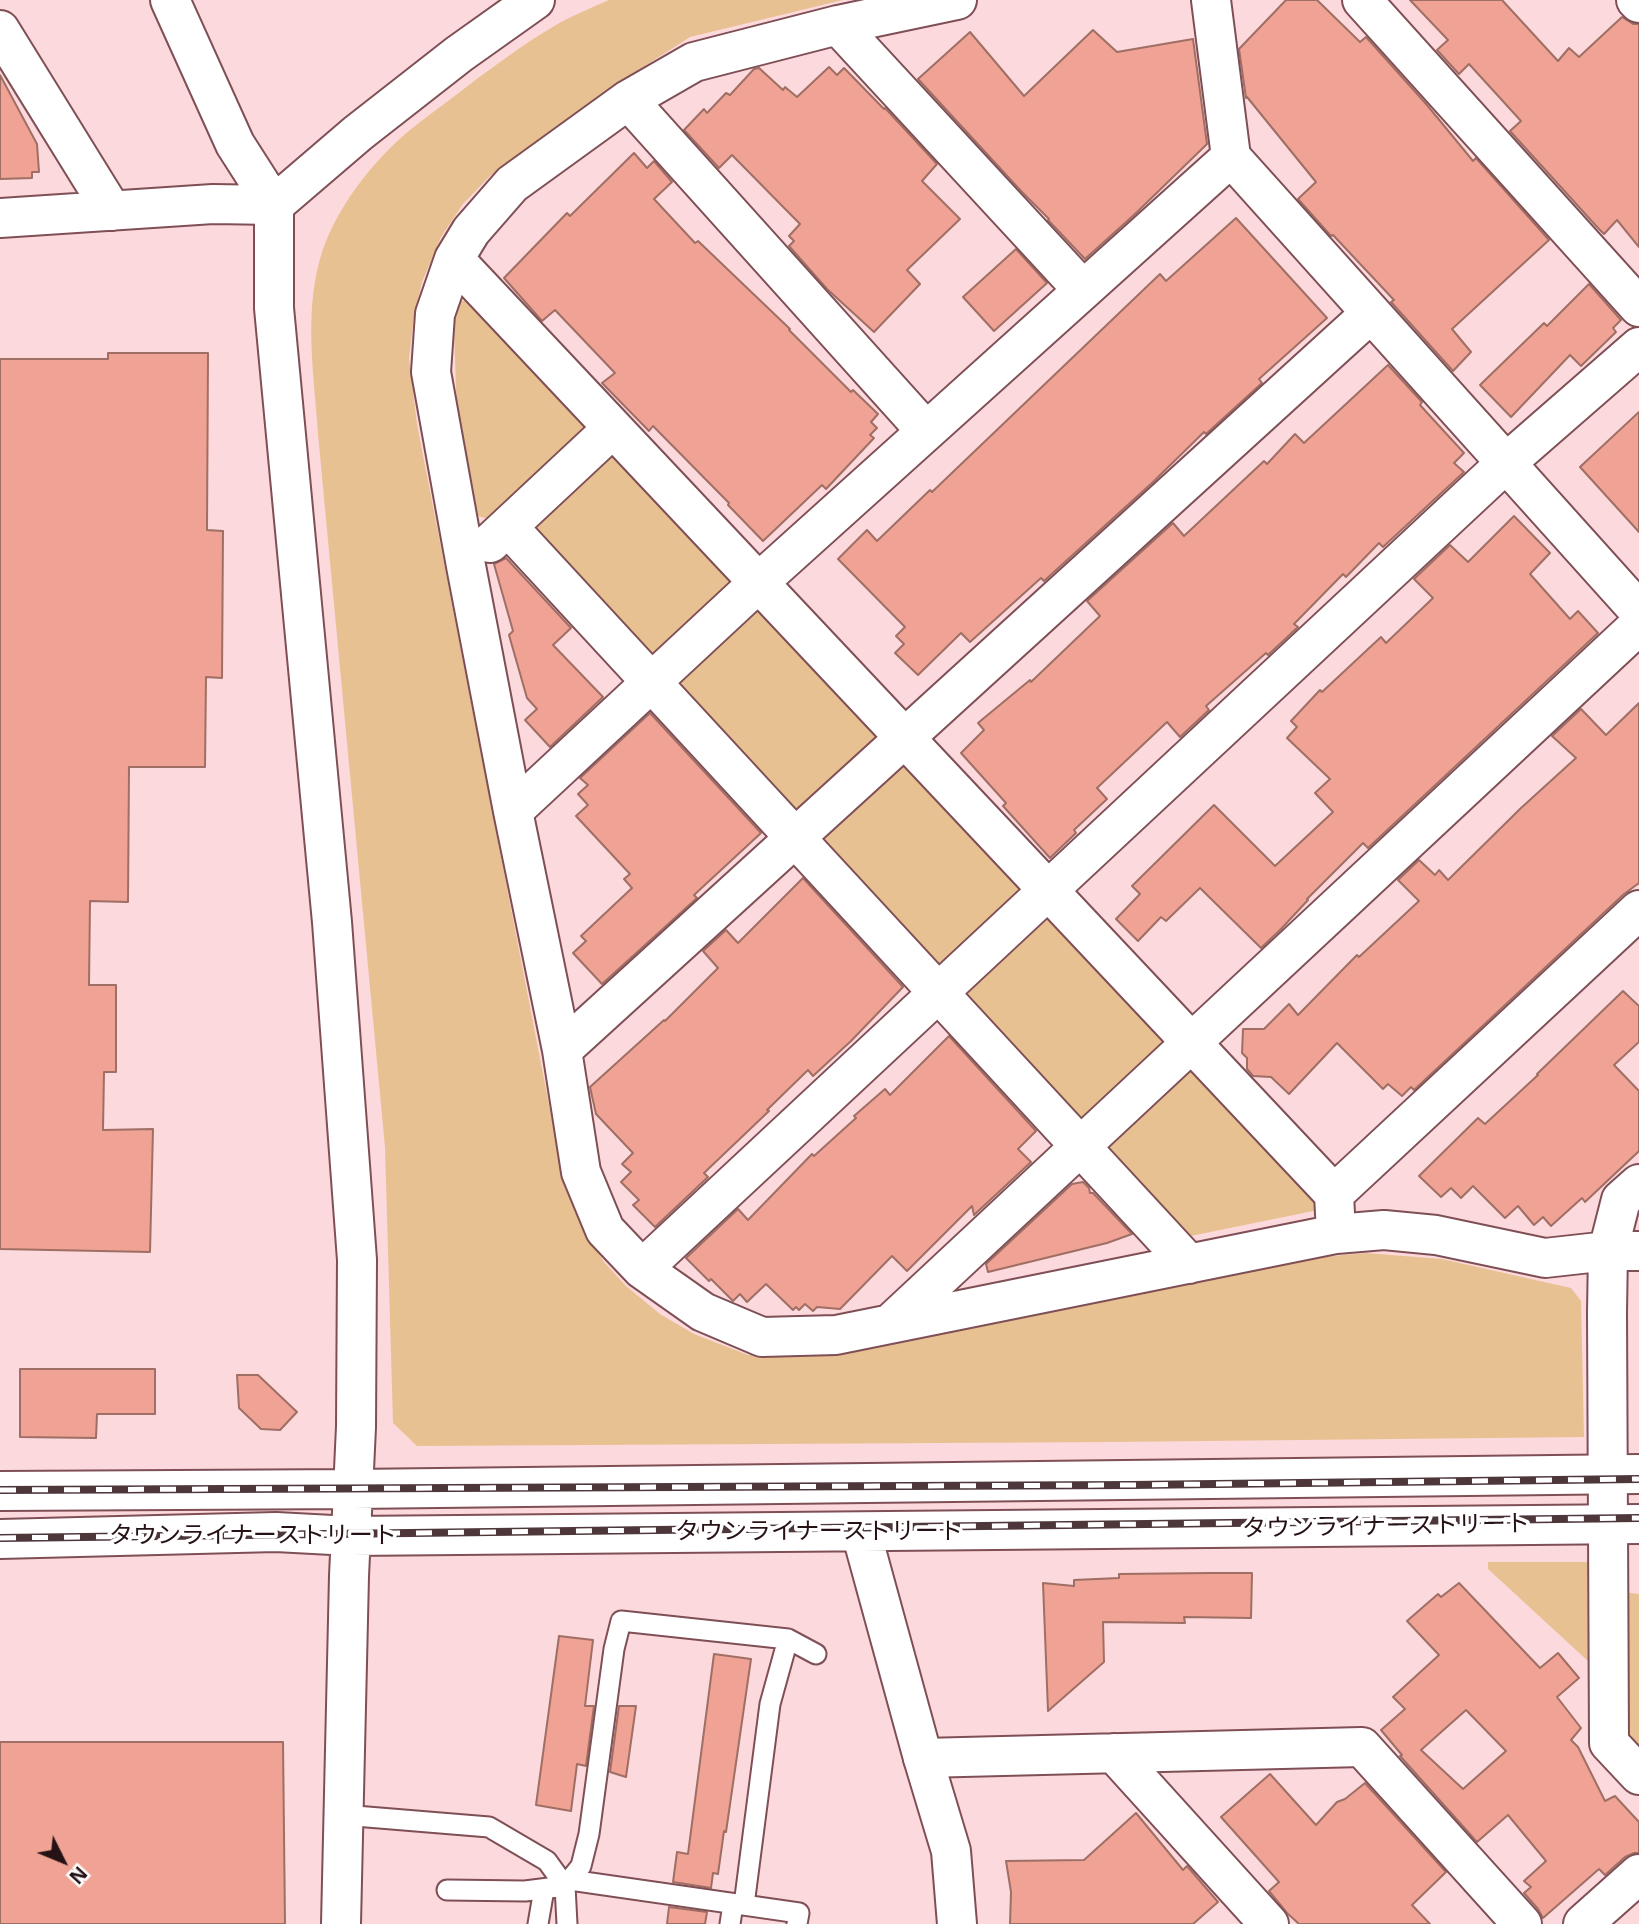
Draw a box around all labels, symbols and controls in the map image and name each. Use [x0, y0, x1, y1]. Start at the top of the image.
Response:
street label: タウンライナーストリート [1242, 1510, 1530, 1544]
street label: タウンライナーストリート [675, 1518, 963, 1546]
street label: タウンライナーストリート [109, 1522, 397, 1550]
north arrow [28, 1826, 98, 1896]
text: N [64, 1861, 93, 1890]

